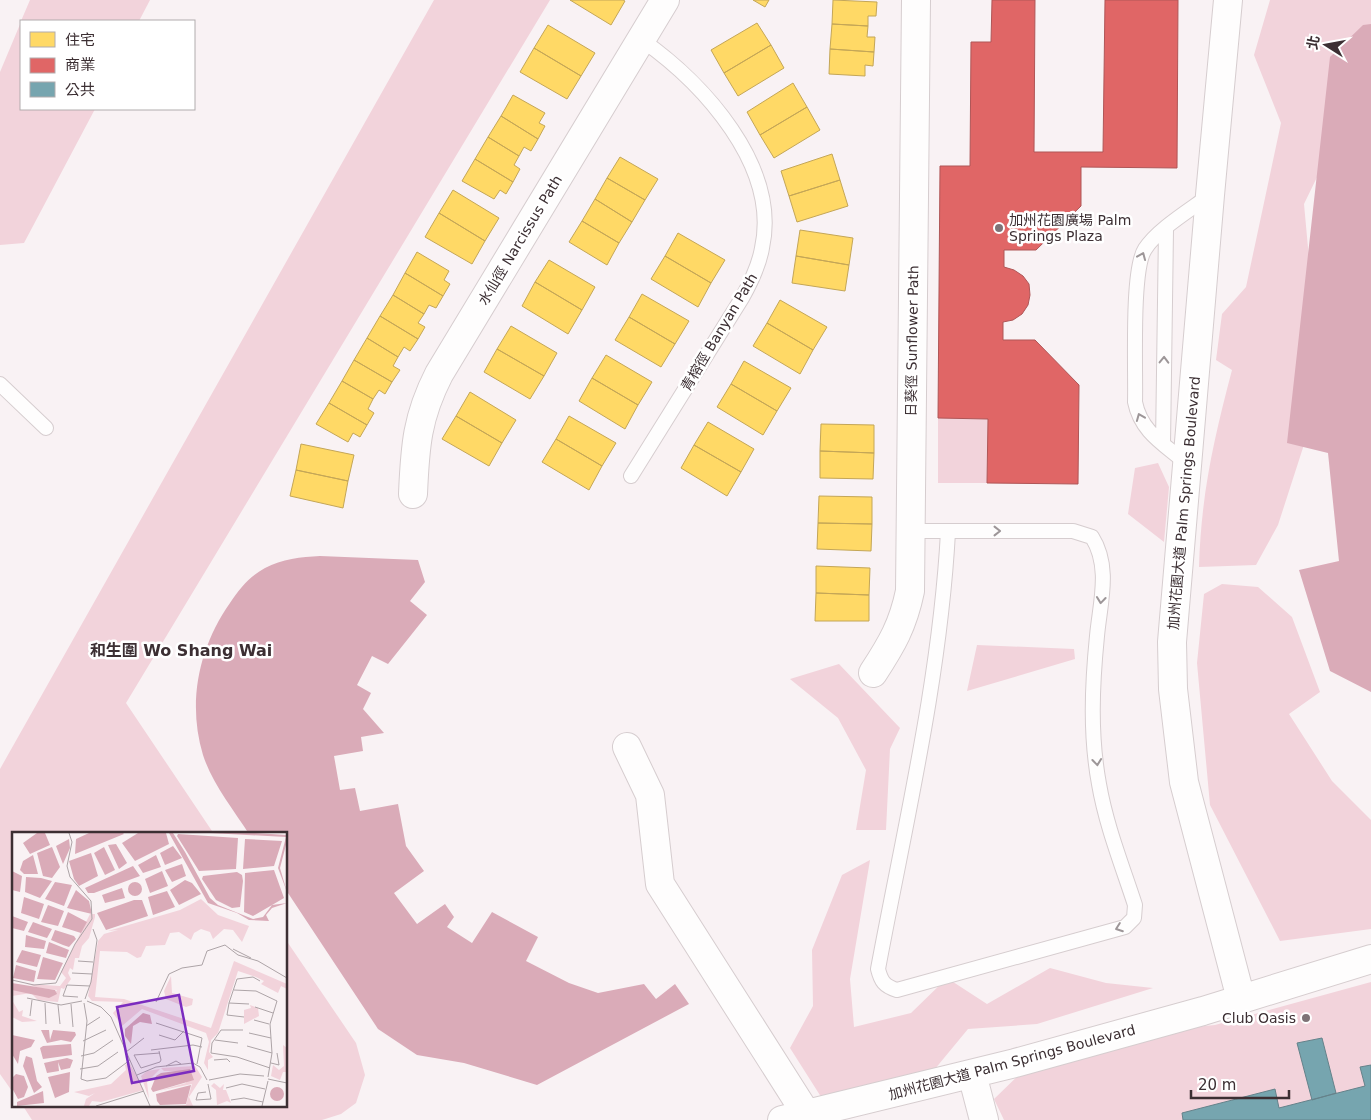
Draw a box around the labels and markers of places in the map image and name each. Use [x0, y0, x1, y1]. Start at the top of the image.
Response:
place label: 加州花園廣場 Palm Springs Plaza [1009, 212, 1131, 244]
marker: 加州花園廣場 Palm Springs Plaza [993, 222, 1005, 234]
place label: Club Oasis [1222, 1010, 1296, 1026]
marker: Club Oasis [1300, 1012, 1312, 1024]

